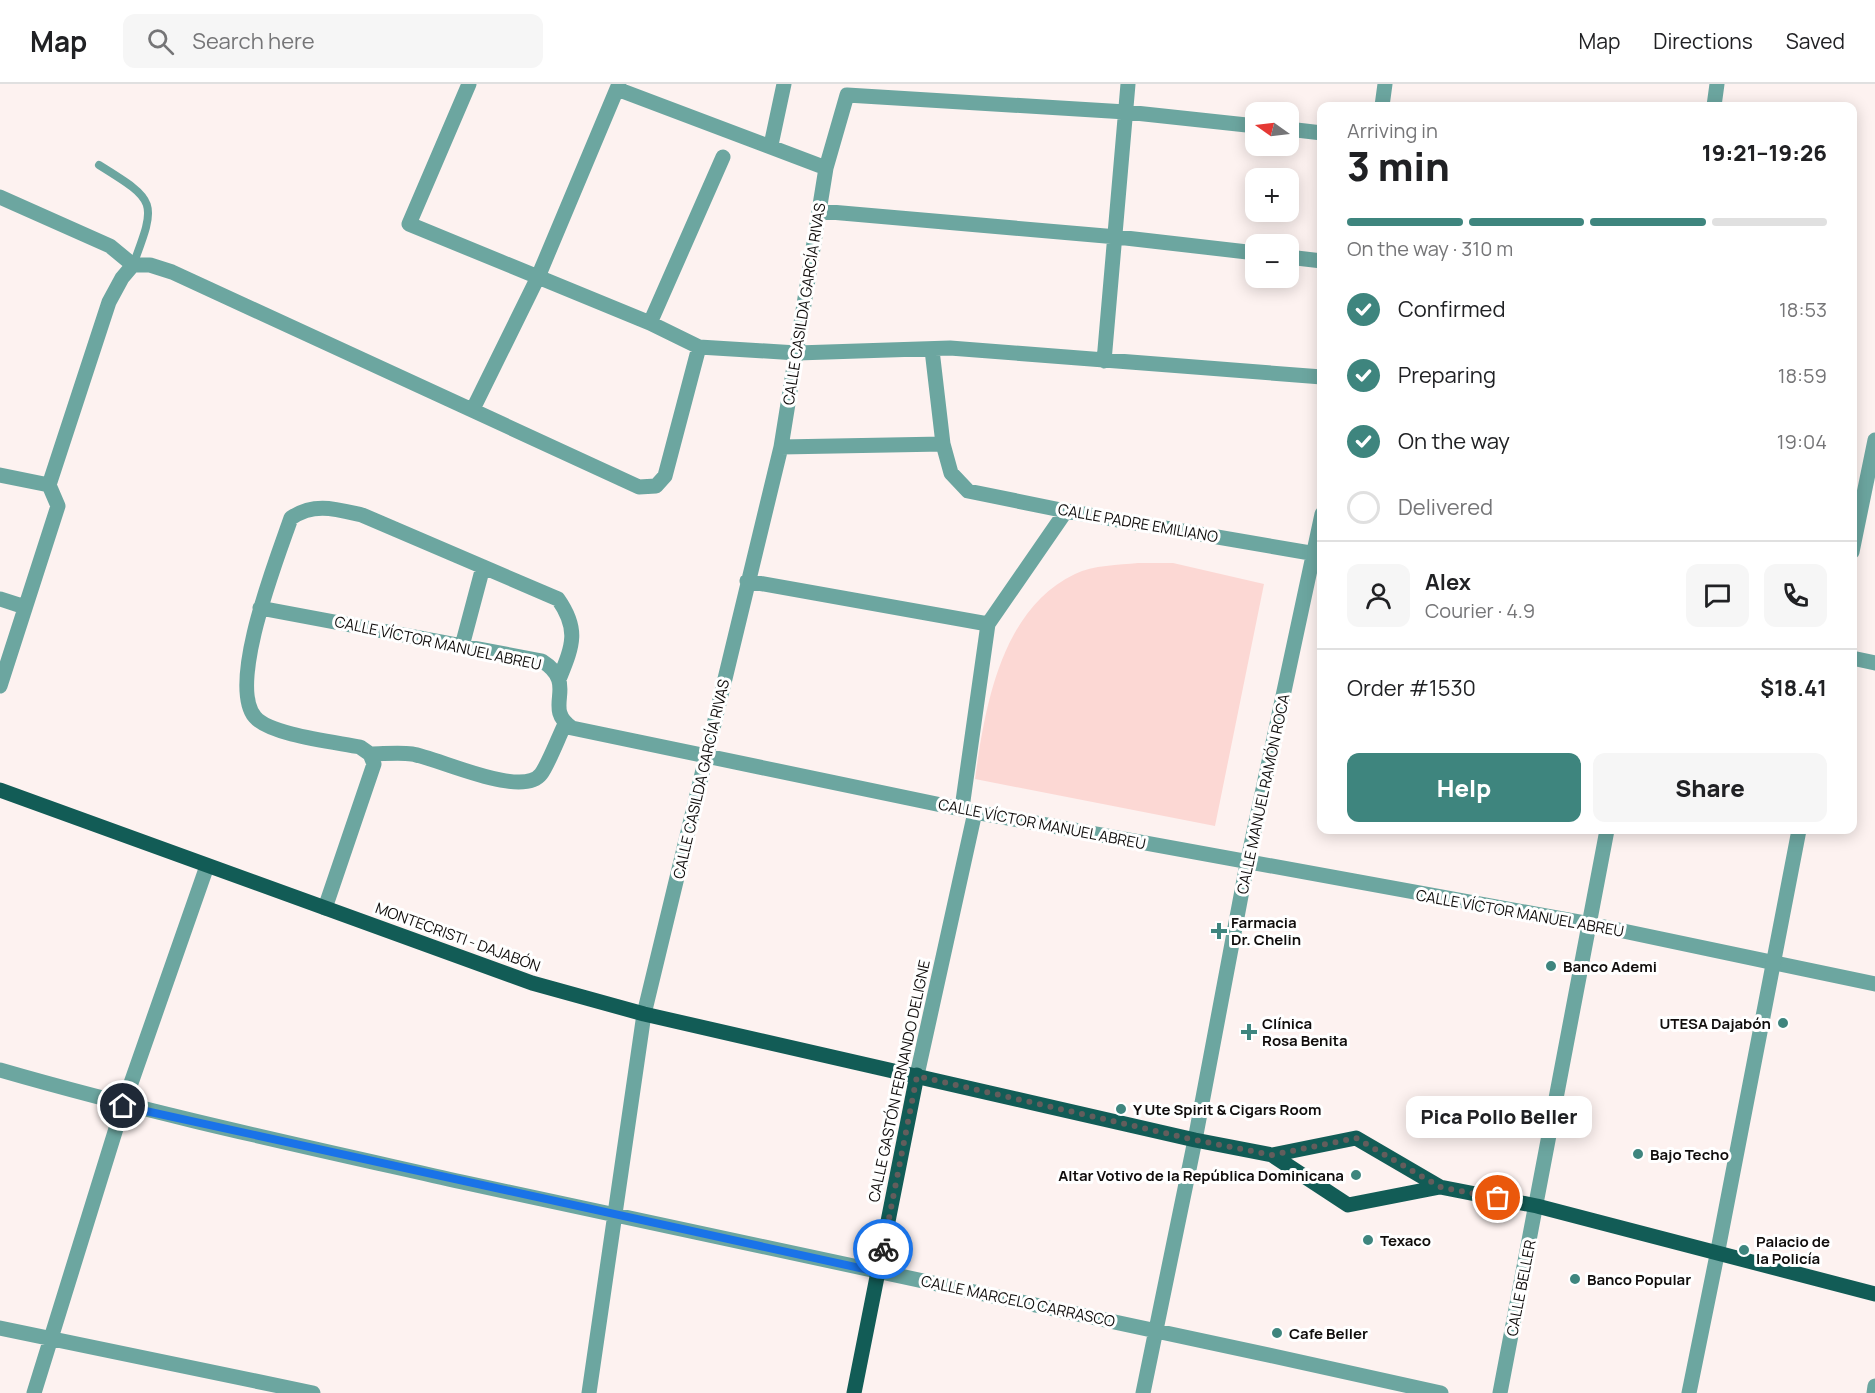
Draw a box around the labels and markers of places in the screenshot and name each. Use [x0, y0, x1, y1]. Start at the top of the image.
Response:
place label: Farmacia Dr. Chelin [1231, 912, 1301, 950]
marker: Farmacia Dr. Chelin [1212, 924, 1226, 938]
place label: Banco Ademi [1563, 956, 1657, 977]
marker: Banco Ademi [1544, 959, 1558, 973]
place label: Clínica Rosa Benita [1262, 1013, 1348, 1051]
place label: UTESA Dajabón [1660, 1013, 1771, 1034]
marker: UTESA Dajabón [1776, 1016, 1790, 1030]
marker: Clínica Rosa Benita [1240, 1023, 1258, 1041]
pin [97, 1080, 148, 1131]
callout: Pica Pollo Beller [1405, 1096, 1591, 1138]
place label: Y Ute Spirit & Cigars Room [1133, 1099, 1321, 1120]
marker: Y Ute Spirit & Cigars Room [1114, 1102, 1128, 1116]
place label: Bajo Techo [1650, 1144, 1729, 1165]
marker: Bajo Techo [1631, 1147, 1645, 1161]
place label: Altar Votivo de la República Dominicana [1058, 1165, 1344, 1186]
marker: Altar Votivo de la República Dominicana [1349, 1168, 1363, 1182]
pin [1472, 1172, 1523, 1223]
place label: Texaco [1380, 1230, 1431, 1251]
place label: Palacio de la Policía [1756, 1231, 1830, 1269]
marker: Texaco [1361, 1233, 1375, 1247]
marker: Palacio de la Policía [1737, 1243, 1751, 1257]
place label: Banco Popular [1587, 1269, 1691, 1290]
marker: Banco Popular [1568, 1272, 1582, 1286]
place label: Cafe Beller [1289, 1323, 1368, 1344]
marker: Cafe Beller [1270, 1326, 1284, 1340]

